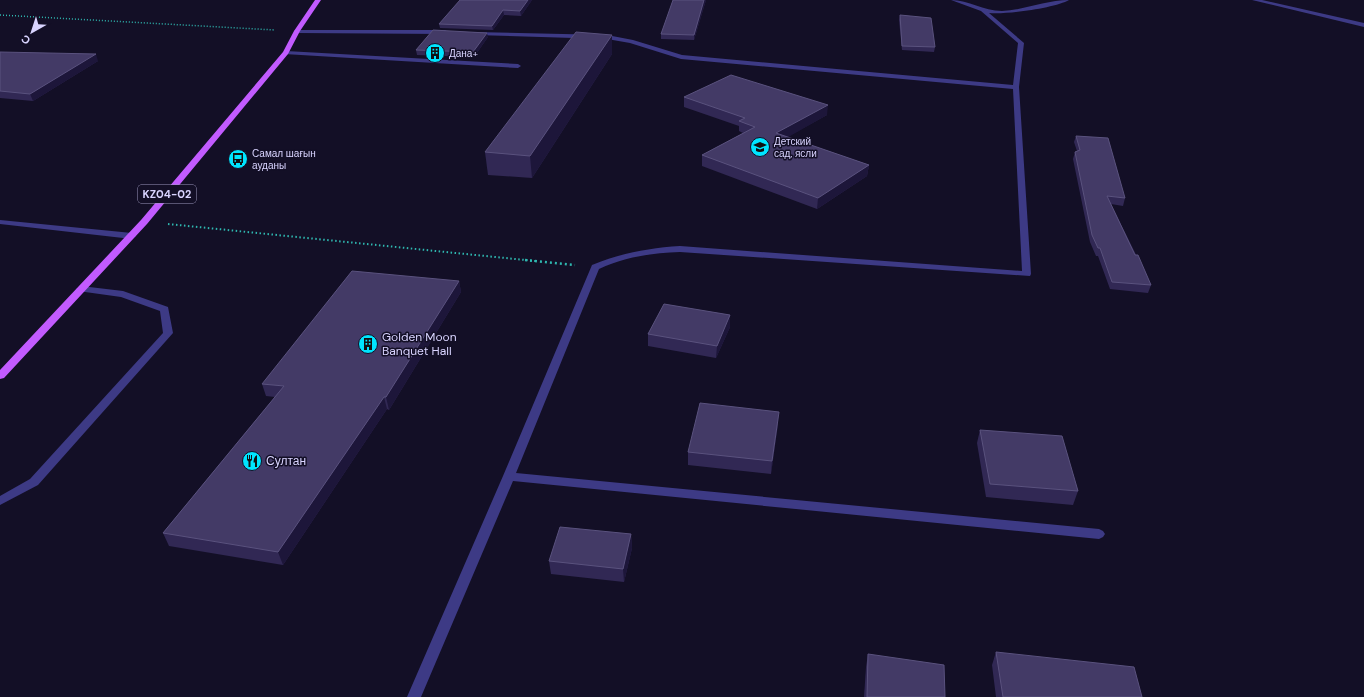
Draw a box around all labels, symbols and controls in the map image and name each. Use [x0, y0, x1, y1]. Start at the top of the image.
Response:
north arrow [12, 12, 52, 52]
text: С [18, 32, 33, 48]
building icon: Дана+ [424, 42, 446, 64]
place label: Дана+ [449, 47, 478, 60]
place label: Детский сад, ясли [774, 135, 817, 160]
school or university icon: Детский сад, ясли [749, 136, 771, 158]
place label: Самал шағын ауданы [252, 147, 316, 172]
bus stop icon: Самал шағын ауданы [227, 148, 249, 170]
road number: KZ04-02 [138, 185, 196, 203]
place label: Golden Moon Banquet Hall [382, 329, 457, 359]
building icon: Golden Moon Banquet Hall [357, 333, 379, 355]
restaurant icon: Султан [241, 450, 263, 472]
place label: Султан [266, 453, 306, 469]

